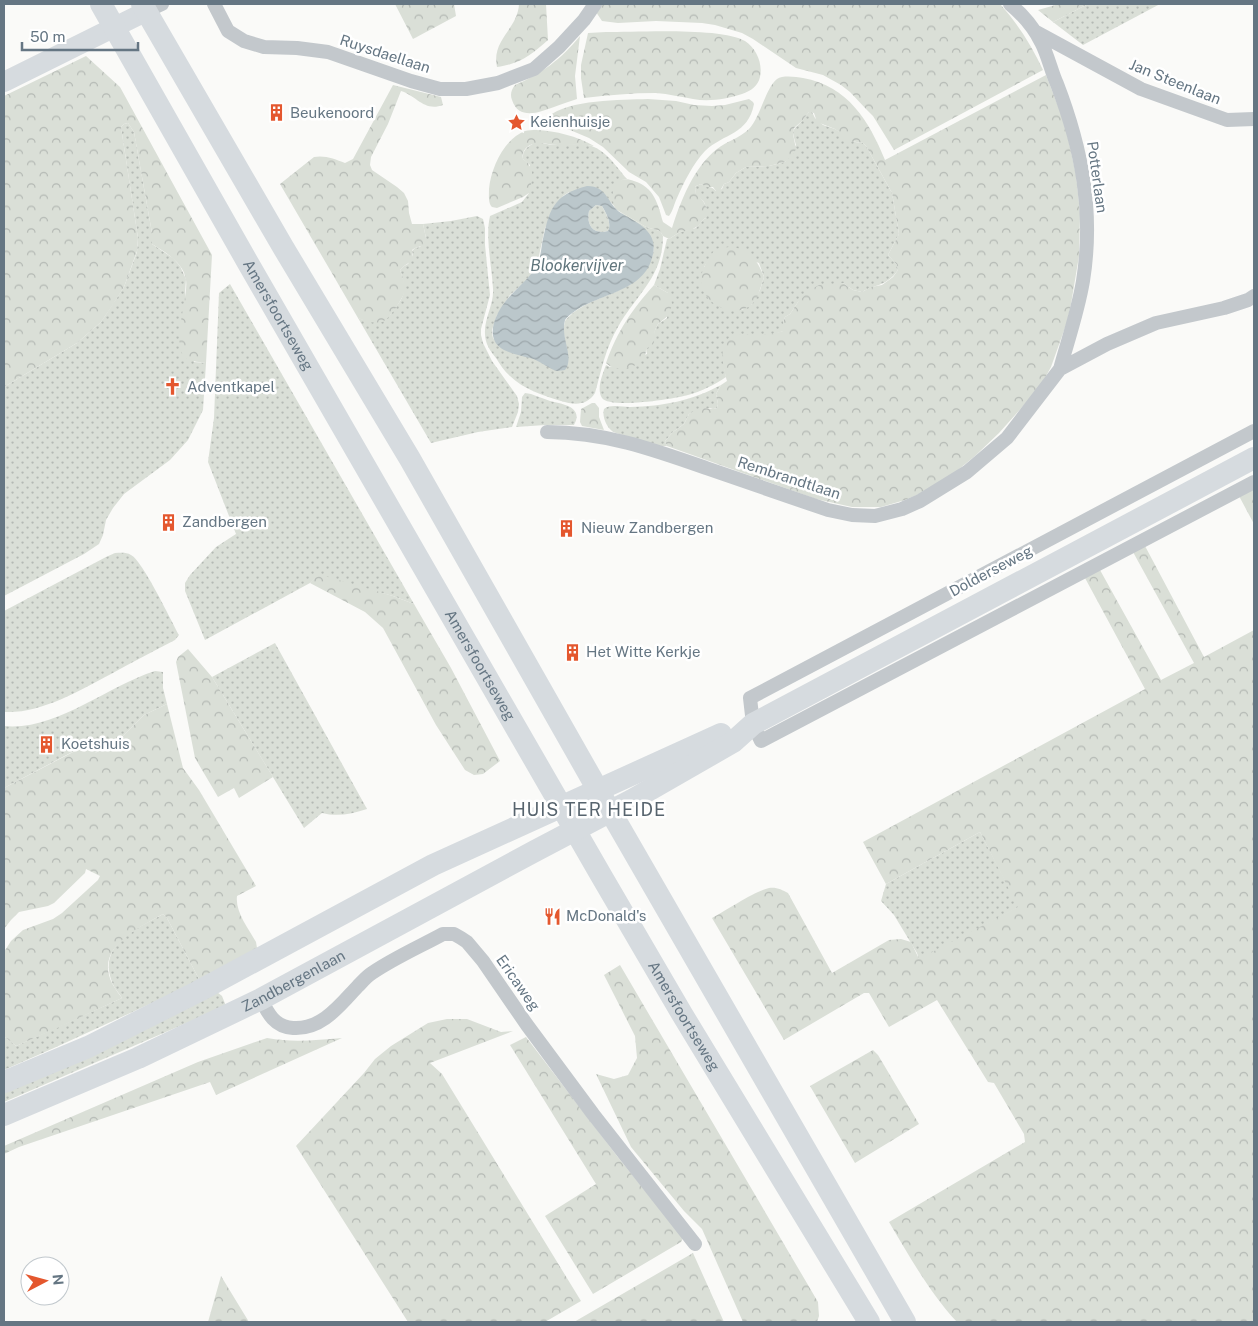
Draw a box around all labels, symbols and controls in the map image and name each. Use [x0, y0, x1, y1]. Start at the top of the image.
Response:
scale bar [22, 20, 139, 52]
text: 50 m [30, 28, 65, 45]
street label: Ruysdaellaan [338, 31, 432, 76]
street label: Jan Steenlaan [1127, 55, 1223, 108]
building icon: Beukenoord [266, 103, 286, 123]
place label: Beukenoord [290, 104, 374, 121]
place icon: Keienhuisje [506, 112, 526, 132]
place label: Keienhuisje [530, 113, 610, 130]
street label: Potterlaan [1084, 140, 1111, 214]
street label: Amersfoortseweg [240, 256, 317, 373]
water label: Blookervijver [530, 256, 625, 275]
church icon: Adventkapel [163, 377, 183, 397]
place label: Adventkapel [187, 378, 275, 395]
street label: Rembrandtlaan [735, 453, 843, 502]
building icon: Zandbergen [158, 512, 178, 532]
place label: Zandbergen [182, 513, 267, 530]
building icon: Nieuw Zandbergen [557, 518, 577, 538]
place label: Nieuw Zandbergen [581, 519, 713, 536]
street label: Dolderseweg [946, 542, 1035, 600]
street label: Amersfoortseweg [442, 606, 519, 723]
building icon: Het Witte Kerkje [562, 642, 582, 662]
place label: Het Witte Kerkje [586, 643, 700, 660]
building icon: Koetshuis [37, 734, 57, 754]
place label: Koetshuis [61, 735, 130, 752]
district label: HUIS TER HEIDE [512, 799, 666, 820]
restaurant icon: McDonald's [542, 906, 562, 926]
place label: McDonald's [566, 907, 646, 924]
street label: Zandbergenlaan [239, 946, 348, 1015]
street label: Ericaweg [493, 952, 544, 1014]
street label: Amersfoortseweg [645, 958, 724, 1074]
north arrow [20, 1256, 70, 1306]
text: N [49, 1273, 66, 1286]

